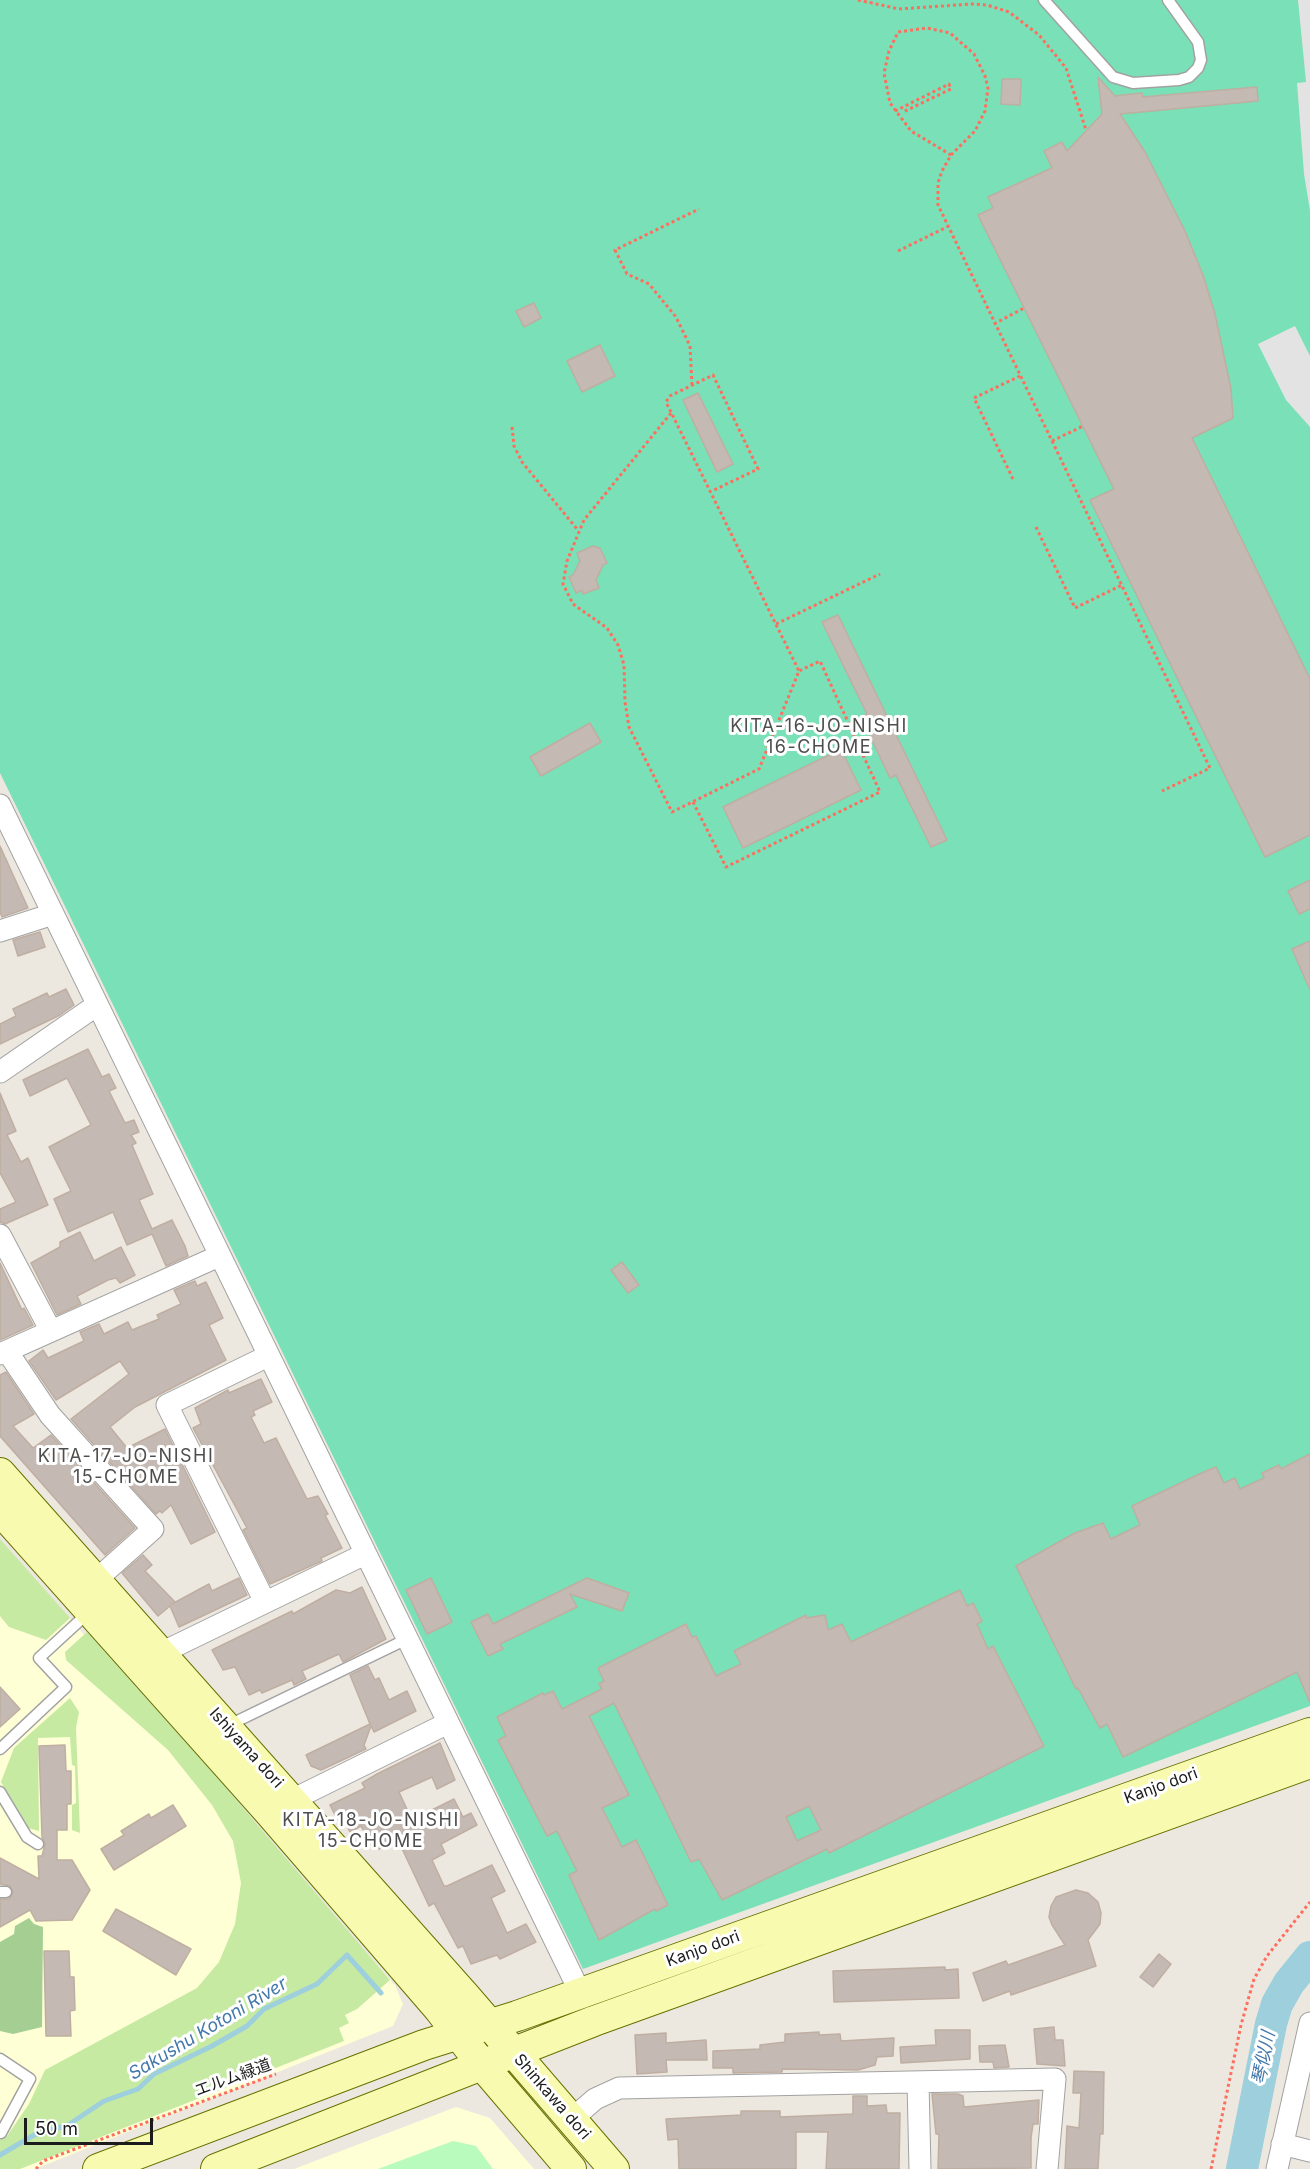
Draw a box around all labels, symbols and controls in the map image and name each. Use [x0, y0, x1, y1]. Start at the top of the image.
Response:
district label: KITA-16-JO-NISHI 16-CHOME [730, 716, 908, 758]
district label: KITA-17-JO-NISHI 15-CHOME [38, 1446, 214, 1488]
street label: Ishiyama dori [205, 1704, 287, 1792]
street label: Kanjo dori [1122, 1764, 1200, 1808]
district label: KITA-18-JO-NISHI 15-CHOME [282, 1810, 460, 1852]
street label: Kanjo dori [664, 1927, 742, 1971]
water label: Sakushu Kotoni River [125, 1973, 291, 2085]
water label: 琴似川 [1248, 2029, 1280, 2087]
street label: Shinkawa dori [510, 2050, 594, 2144]
street label: エルム緑道 [192, 2055, 274, 2101]
scale bar [27, 2106, 156, 2144]
text: 50 m [35, 2118, 78, 2139]

